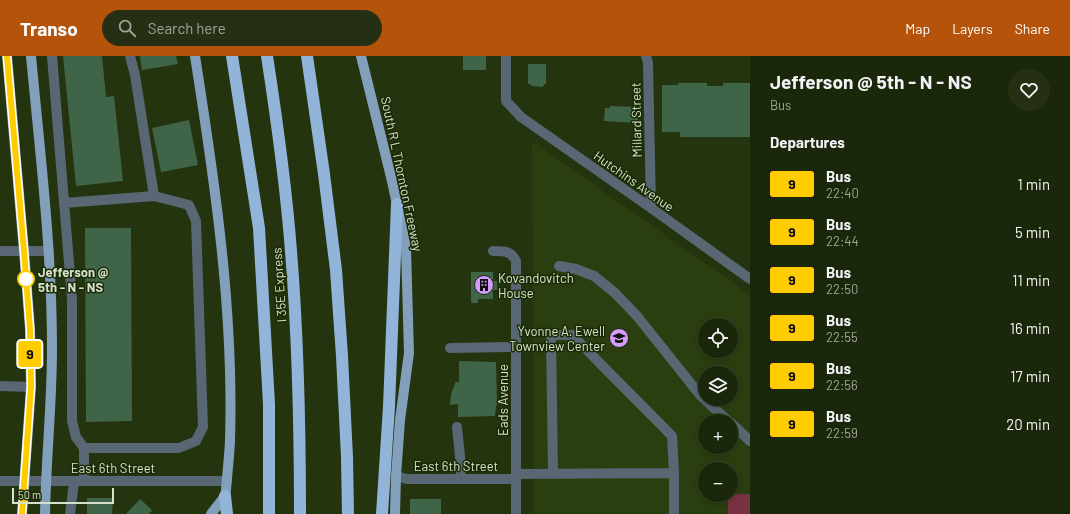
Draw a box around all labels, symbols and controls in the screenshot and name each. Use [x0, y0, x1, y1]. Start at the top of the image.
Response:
search box [102, 10, 382, 46]
text: Transo [20, 17, 78, 40]
icon: search [116, 17, 138, 39]
text: Search here [148, 19, 226, 37]
text: Map [905, 20, 930, 37]
text: Layers [952, 20, 993, 37]
text: Share [1015, 20, 1050, 37]
button: heart [1008, 69, 1050, 111]
text: Jefferson @ 5th - N - NS [770, 70, 972, 93]
street label: Millard Street [627, 82, 645, 158]
street label: South R L Thornton Freeway [378, 95, 426, 253]
text: Bus [770, 97, 791, 113]
text: Departures [770, 133, 845, 151]
street label: Hutchins Avenue [591, 147, 677, 215]
text: Bus [826, 167, 851, 185]
text: 9 [788, 175, 796, 192]
text: 1 min [1017, 175, 1050, 193]
text: 22:40 [826, 185, 859, 201]
text: Bus [826, 215, 851, 233]
text: 9 [788, 223, 796, 240]
text: 5 min [1015, 223, 1050, 241]
text: 22:44 [826, 233, 859, 249]
street label: I 35E Express [268, 247, 290, 323]
text: Bus [826, 263, 851, 281]
place label: Jefferson @ 5th - N - NS [38, 264, 109, 295]
marker: Jefferson @ 5th - N - NS [17, 270, 35, 288]
place label: Kovandovitch House [498, 270, 574, 301]
text: 9 [788, 271, 796, 288]
text: 11 min [1012, 271, 1050, 289]
building icon: Kovandovitch House [473, 274, 495, 296]
text: 22:50 [826, 281, 858, 297]
text: Bus [826, 311, 851, 329]
map controls [698, 318, 738, 502]
button: locate [698, 318, 738, 358]
text: 9 [788, 319, 796, 336]
text: 16 min [1010, 319, 1050, 337]
place label: Yvonne A. Ewell Townview Center [509, 323, 605, 354]
school or university icon: Yvonne A. Ewell Townview Center [608, 327, 630, 349]
text: 22:55 [826, 329, 858, 345]
line badge: 9 [17, 341, 43, 367]
text: 9 [26, 345, 34, 362]
text: Bus [826, 359, 851, 377]
street label: Eads Avenue [495, 364, 511, 436]
button: layers [698, 366, 738, 406]
text: 9 [788, 367, 796, 384]
text: 17 min [1010, 367, 1050, 385]
text: 22:56 [826, 377, 858, 393]
text: Bus [826, 407, 851, 425]
button: + [698, 414, 738, 454]
text: 9 [788, 415, 796, 432]
text: 20 min [1006, 415, 1050, 433]
text: 22:59 [826, 425, 858, 441]
street label: East 6th Street [414, 458, 498, 474]
street label: East 6th Street [71, 460, 155, 476]
button: − [698, 462, 738, 502]
scale bar [12, 486, 114, 505]
text: 50 m [18, 488, 41, 501]

